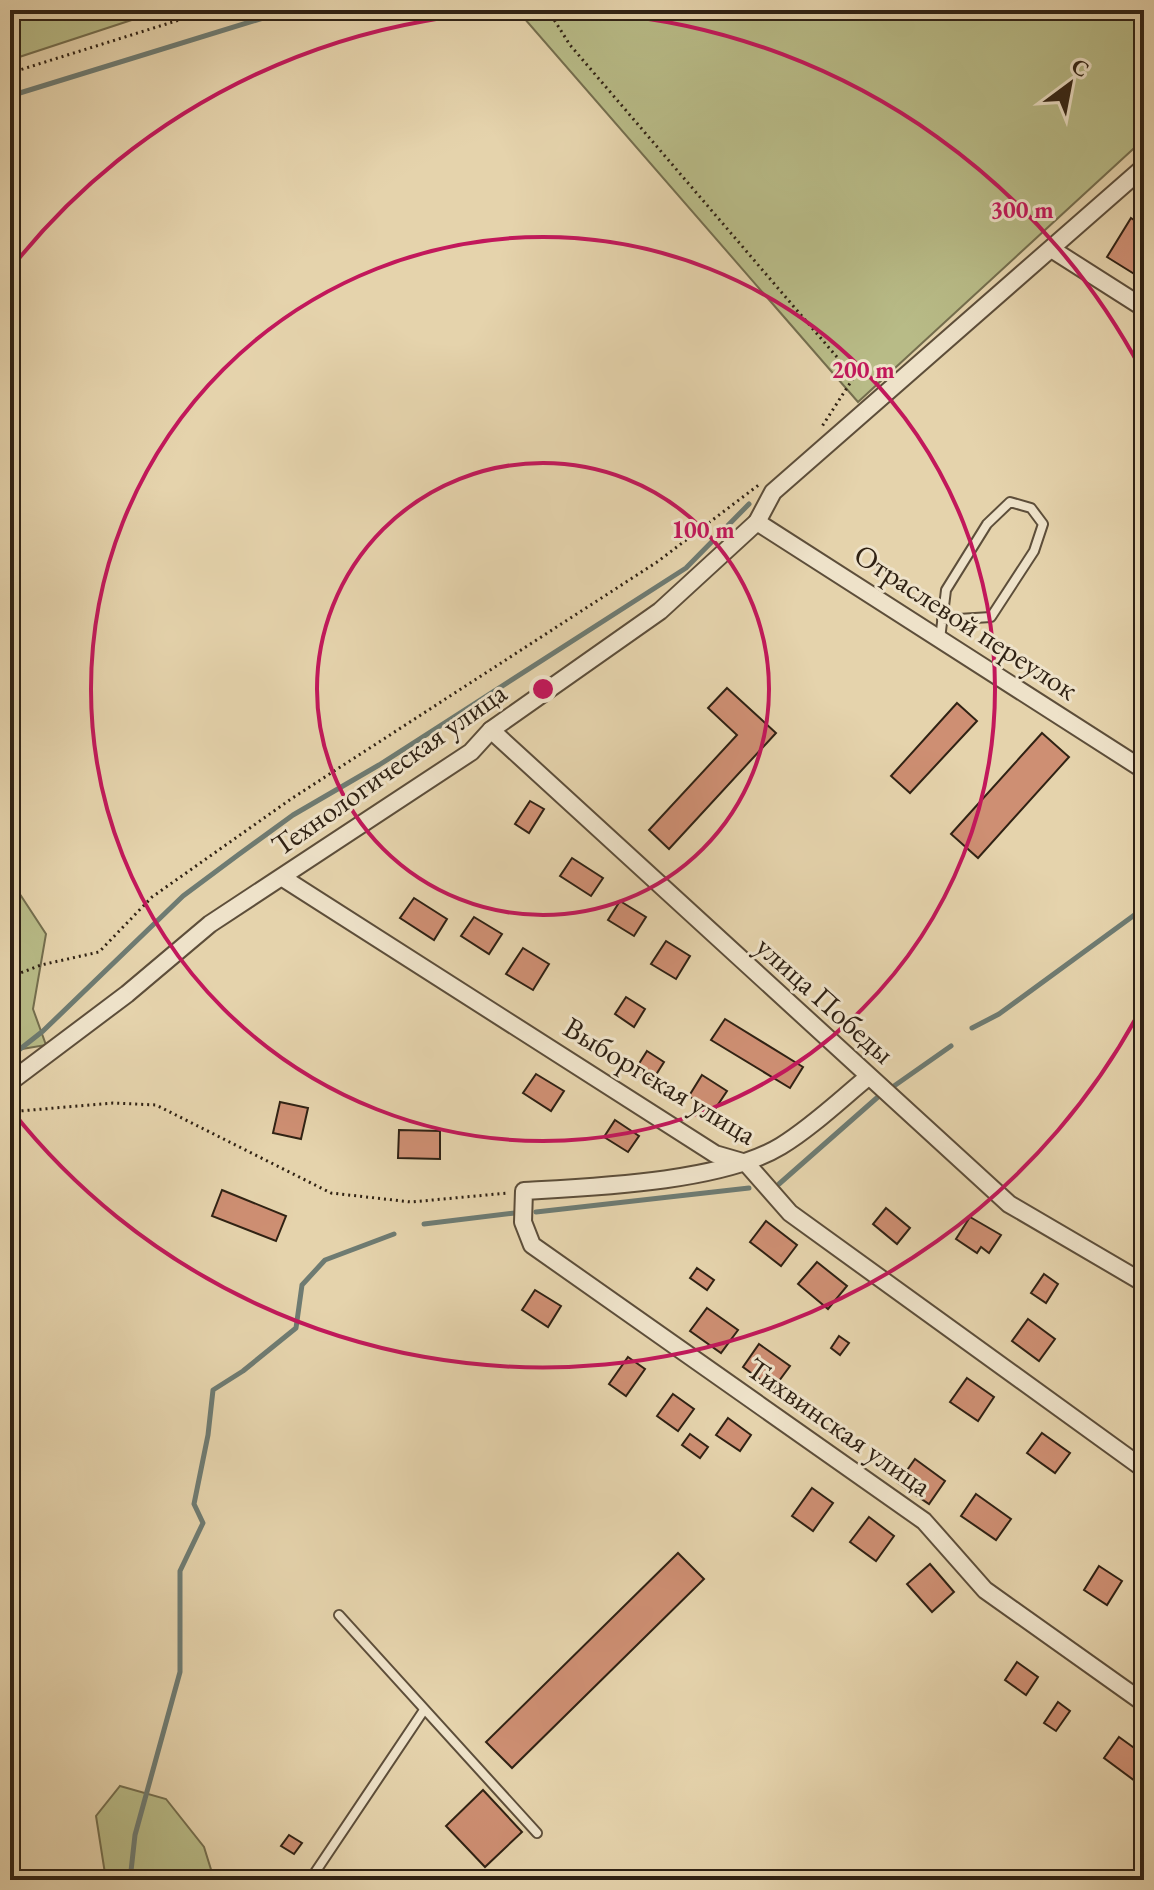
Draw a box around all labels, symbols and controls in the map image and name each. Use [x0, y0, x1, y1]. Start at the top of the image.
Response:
north arrow [1030, 44, 1110, 124]
text: С [1066, 51, 1095, 84]
text: 300 m [990, 194, 1054, 225]
text: 200 m [831, 354, 895, 385]
text: 100 m [671, 514, 735, 545]
street label: Отраслевой переулок [847, 535, 1086, 709]
street label: Технологическая улица [263, 673, 514, 864]
centre of rings [529, 675, 557, 703]
street label: улица Победы [748, 927, 903, 1072]
street label: Выборгская улица [557, 1008, 764, 1154]
street label: Тихвинская улица [739, 1348, 939, 1505]

